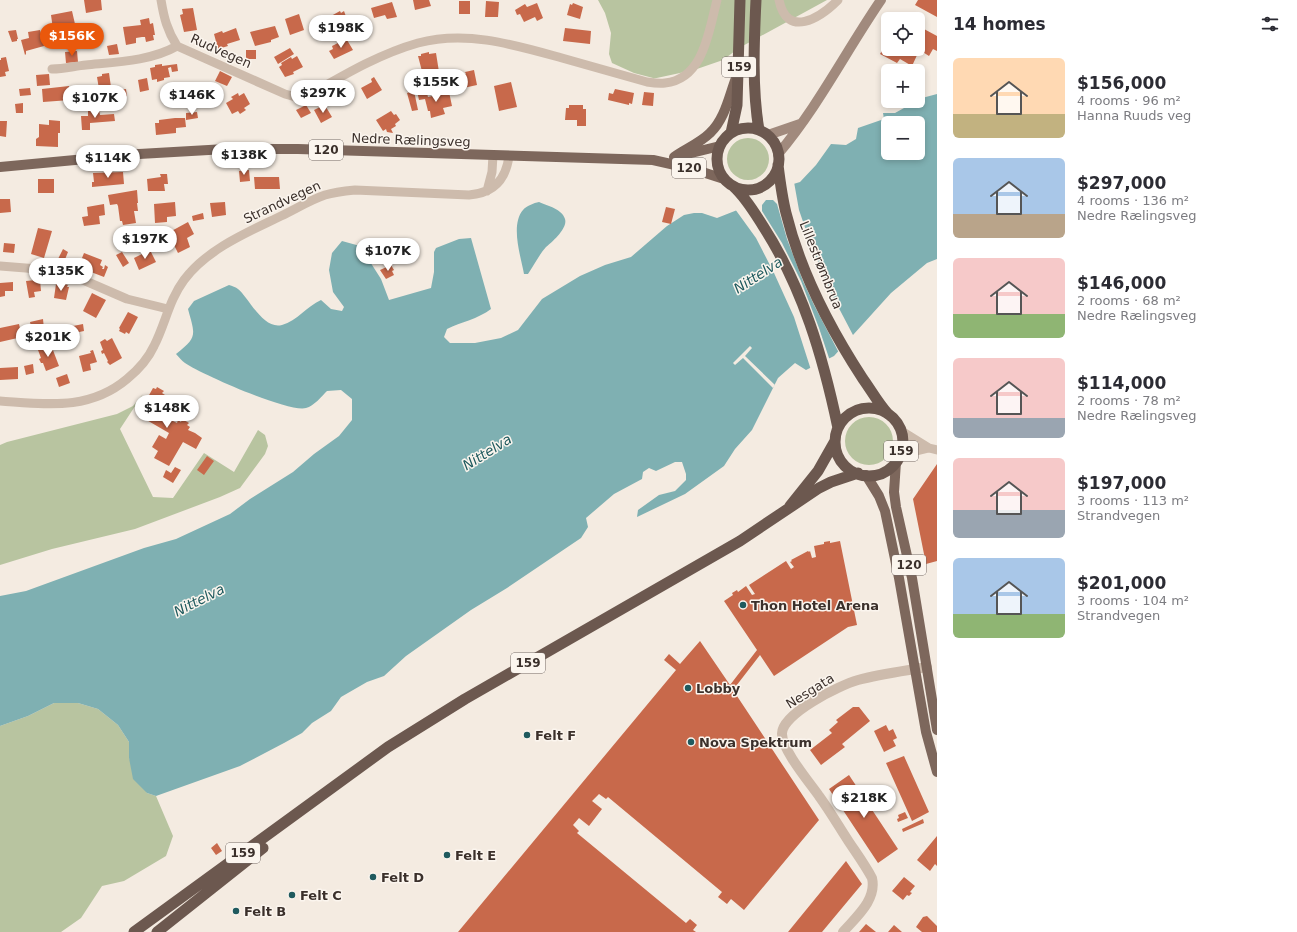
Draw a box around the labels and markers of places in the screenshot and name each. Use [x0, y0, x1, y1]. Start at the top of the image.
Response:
pin: $198K [313, 15, 369, 49]
pin: $156K [44, 23, 100, 57]
pin: $155K [408, 69, 464, 103]
pin: $297K [295, 80, 351, 114]
pin: $146K [164, 82, 220, 116]
pin: $107K [67, 85, 123, 119]
pin: $138K [216, 142, 272, 176]
pin: $114K [80, 145, 136, 179]
pin: $197K [117, 226, 173, 260]
pin: $107K [360, 238, 416, 272]
pin: $135K [33, 258, 89, 292]
pin: $201K [20, 324, 76, 358]
pin: $148K [139, 395, 195, 429]
place label: Thon Hotel Arena [751, 598, 879, 613]
marker: Thon Hotel Arena [738, 600, 748, 610]
place label: Lobby [696, 681, 741, 696]
marker: Lobby [683, 683, 693, 693]
place label: Felt F [535, 728, 576, 743]
marker: Felt F [522, 730, 532, 740]
place label: Nova Spektrum [699, 735, 812, 750]
marker: Nova Spektrum [686, 737, 696, 747]
pin: $218K [836, 785, 892, 819]
place label: Felt E [455, 848, 496, 863]
marker: Felt E [442, 850, 452, 860]
place label: Felt D [381, 870, 424, 885]
marker: Felt D [368, 872, 378, 882]
place label: Felt C [300, 888, 342, 903]
marker: Felt C [287, 890, 297, 900]
place label: Felt B [244, 904, 286, 919]
marker: Felt B [231, 906, 241, 916]

